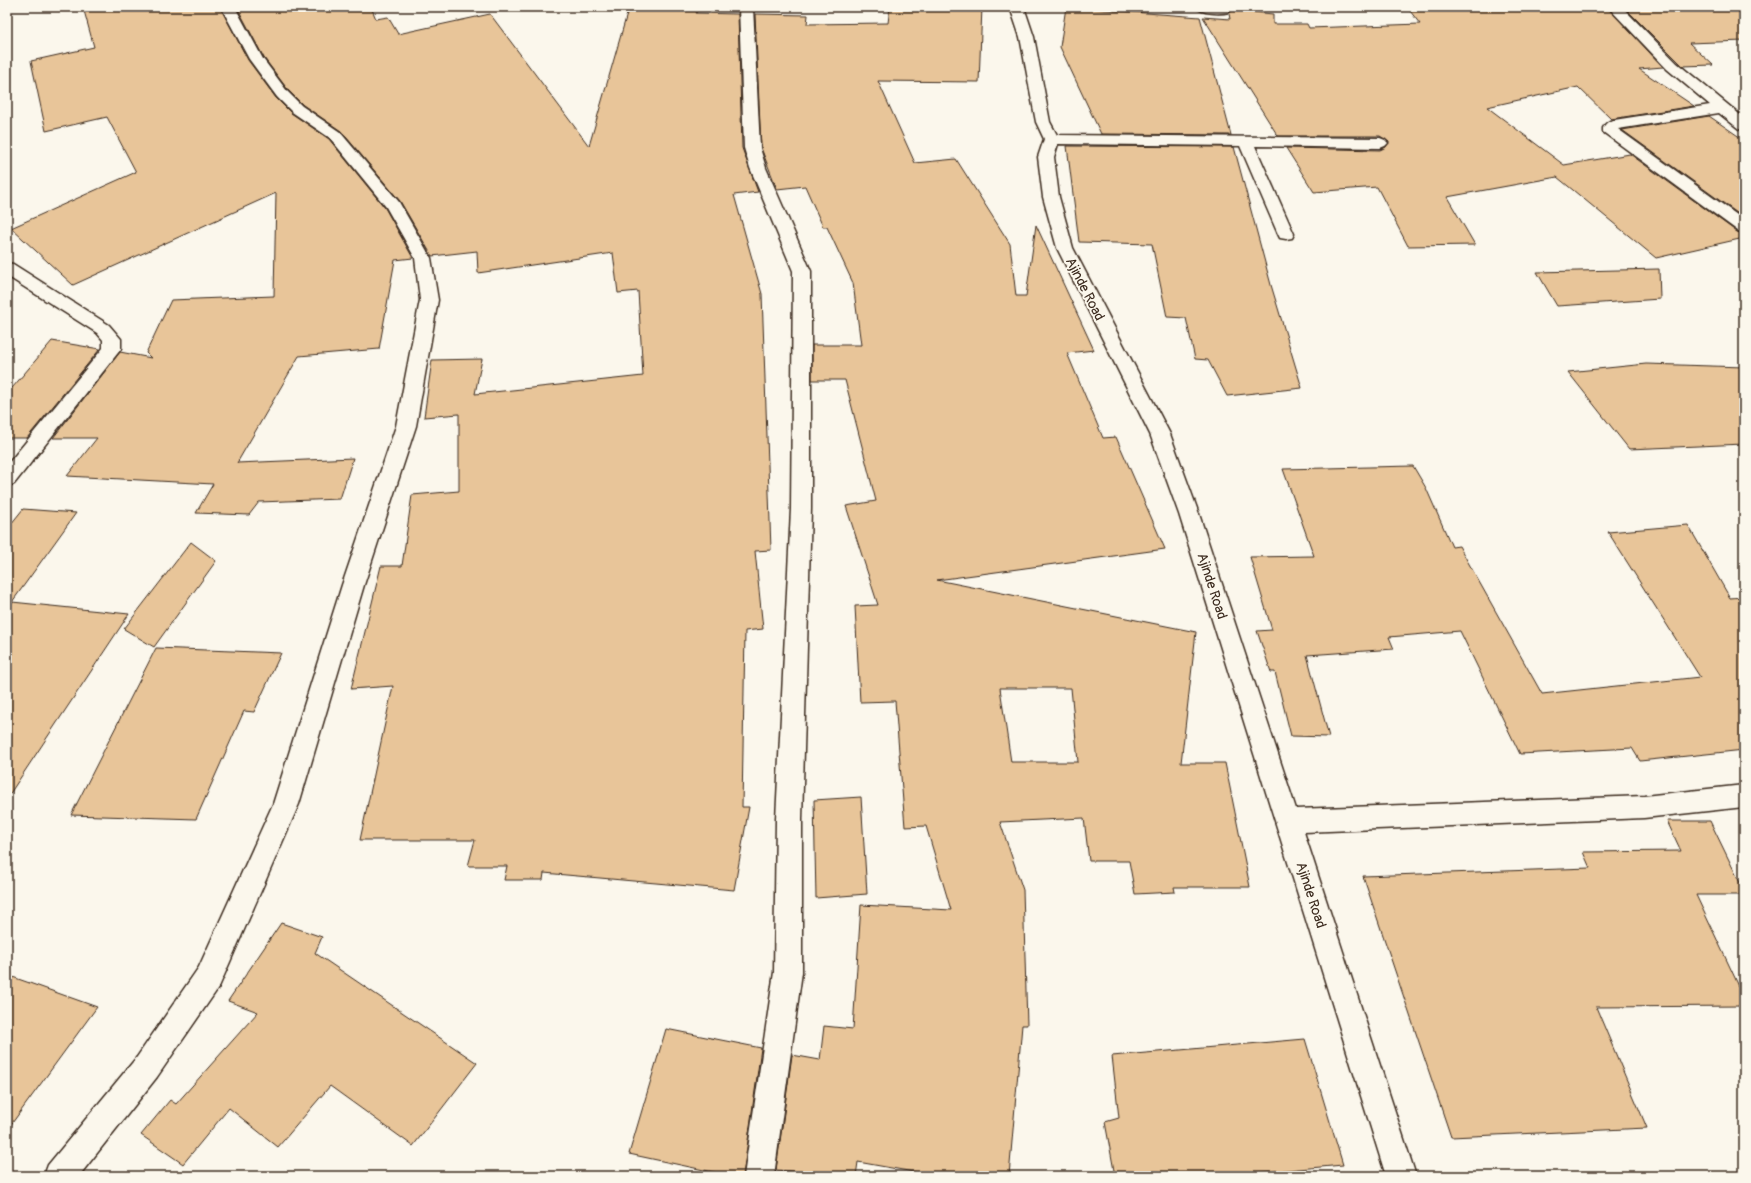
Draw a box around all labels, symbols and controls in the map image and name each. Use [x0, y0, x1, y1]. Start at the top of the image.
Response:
street label: Ajinde Road [1062, 255, 1108, 324]
street label: Ajinde Road [1193, 551, 1231, 621]
street label: Ajinde Road [1292, 860, 1330, 930]

